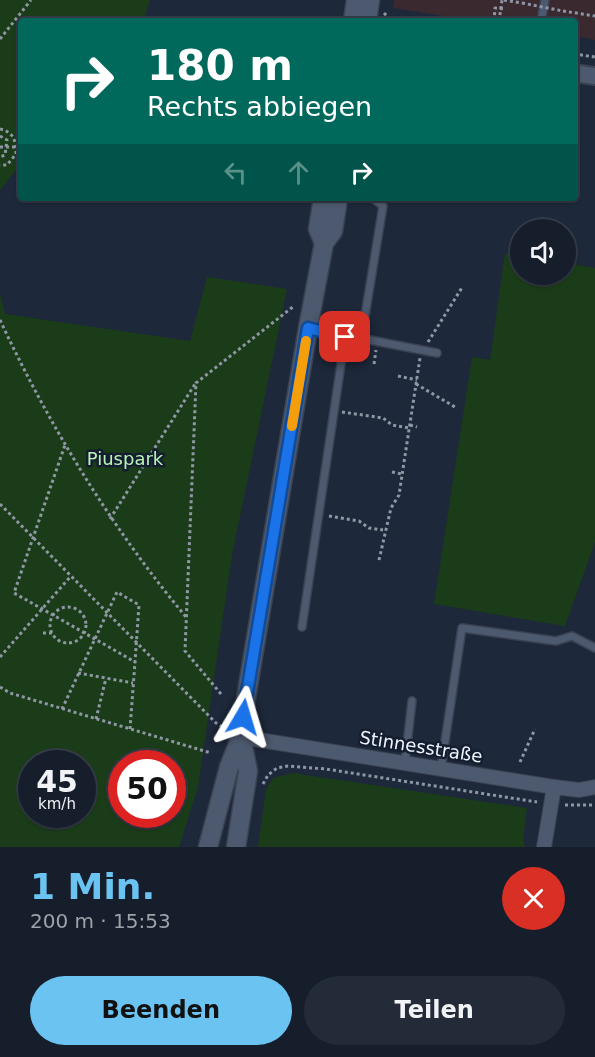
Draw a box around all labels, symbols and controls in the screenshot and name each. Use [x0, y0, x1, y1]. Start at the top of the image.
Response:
text: 180 m [147, 41, 293, 90]
icon: right [48, 42, 126, 120]
text: Rechts abbiegen [147, 91, 372, 122]
icon: left [219, 156, 252, 189]
icon: ahead [282, 156, 315, 189]
icon: right [345, 156, 378, 189]
map controls [510, 219, 576, 285]
button: sound [510, 219, 576, 285]
pin [319, 311, 370, 362]
icon: arrive [328, 320, 361, 353]
park label: Piuspark [87, 448, 164, 469]
position arrow [211, 685, 275, 749]
street label: Stinnesstraße [358, 726, 484, 767]
speed limit sign: 50 [108, 750, 186, 828]
text: 45 [36, 764, 78, 799]
text: km/h [38, 795, 76, 813]
text: 1 Min. [30, 866, 155, 907]
button: close [502, 867, 565, 930]
text: 200 m · 15:53 [30, 909, 171, 933]
button: Beenden [30, 976, 292, 1045]
button: Teilen [304, 976, 565, 1045]

